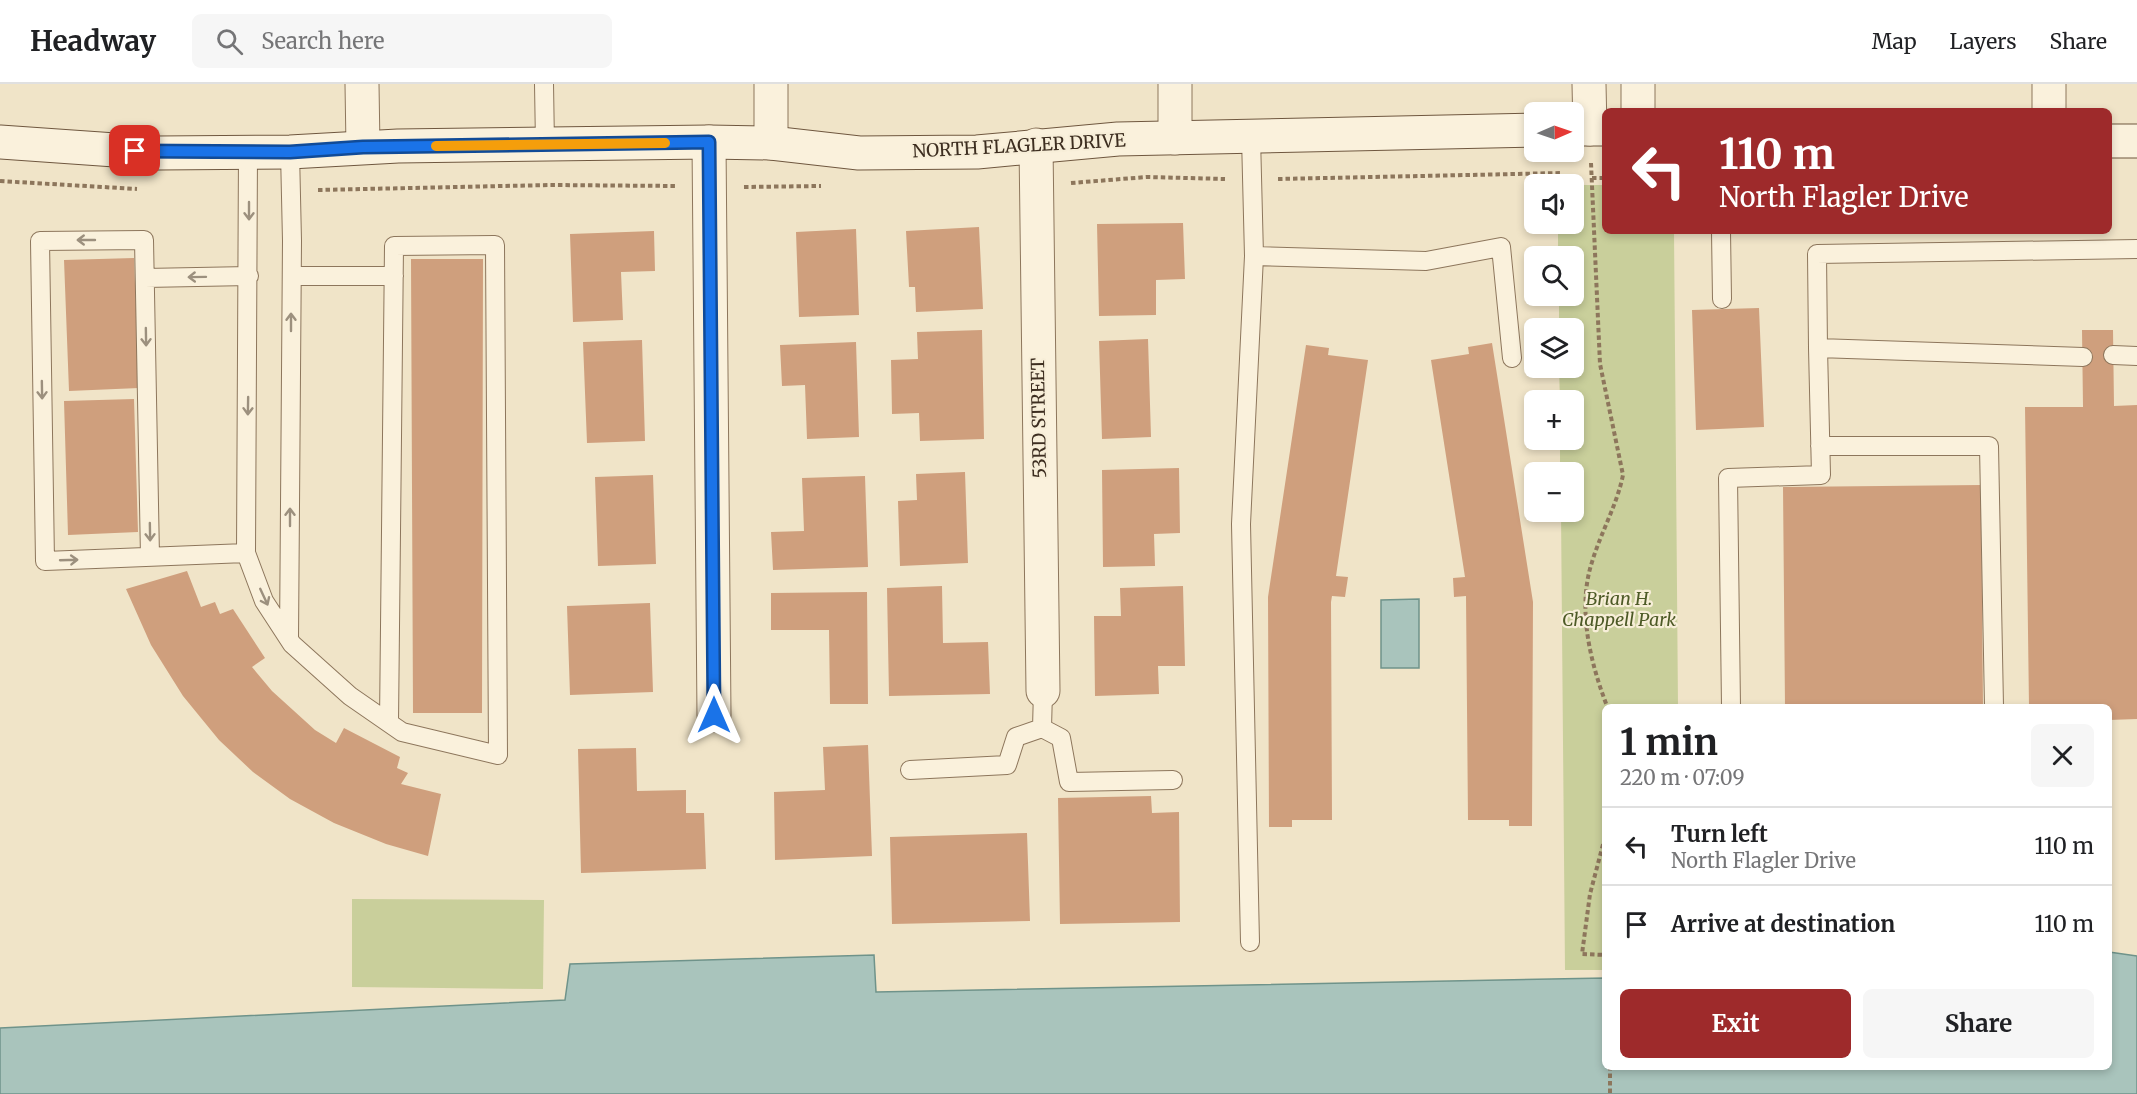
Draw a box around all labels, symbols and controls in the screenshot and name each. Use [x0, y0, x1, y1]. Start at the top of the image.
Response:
search box [192, 14, 612, 68]
text: Headway [30, 23, 156, 59]
icon: search [213, 25, 246, 58]
text: Search here [261, 27, 385, 55]
text: Map [1872, 28, 1917, 55]
text: Layers [1950, 28, 2017, 55]
text: Share [2050, 28, 2107, 55]
north arrow [1524, 102, 1584, 162]
map controls [1524, 102, 1584, 522]
pin [109, 125, 160, 176]
street label: NORTH FLAGLER DRIVE [912, 128, 1127, 163]
text: 110 m [1719, 128, 1835, 180]
icon: left [1620, 132, 1698, 210]
icon: arrive [118, 134, 151, 167]
button: sound [1524, 174, 1584, 234]
text: North Flagler Drive [1719, 180, 1969, 214]
one-way arrow [243, 200, 255, 220]
one-way arrow [76, 235, 96, 246]
button: search [1524, 246, 1584, 306]
one-way arrow [188, 272, 208, 283]
one-way arrow [286, 312, 297, 332]
button: layers [1524, 318, 1584, 378]
one-way arrow [141, 326, 152, 346]
street label: 53RD STREET [1026, 357, 1051, 478]
one-way arrow [36, 379, 48, 399]
button: + [1524, 390, 1584, 450]
one-way arrow [242, 395, 254, 415]
button: − [1524, 462, 1584, 522]
one-way arrow [284, 507, 296, 527]
one-way arrow [144, 521, 156, 541]
one-way arrow [58, 554, 78, 565]
park label: Brian H. Chappell Park [1562, 587, 1676, 631]
one-way arrow [258, 588, 270, 606]
position arrow [682, 683, 746, 747]
text: 1 min [1620, 720, 1718, 765]
button: close [2031, 724, 2094, 787]
text: 220 m · 07:09 [1620, 765, 1745, 790]
text: Turn left [1671, 820, 1768, 848]
icon: left [1620, 830, 1653, 863]
text: 110 m [2035, 832, 2094, 860]
text: North Flagler Drive [1671, 848, 1856, 873]
icon: arrive [1620, 908, 1653, 941]
text: Arrive at destination [1671, 910, 1895, 938]
text: 110 m [2035, 910, 2094, 938]
button: Exit [1620, 989, 1851, 1058]
button: Share [1863, 989, 2094, 1058]

